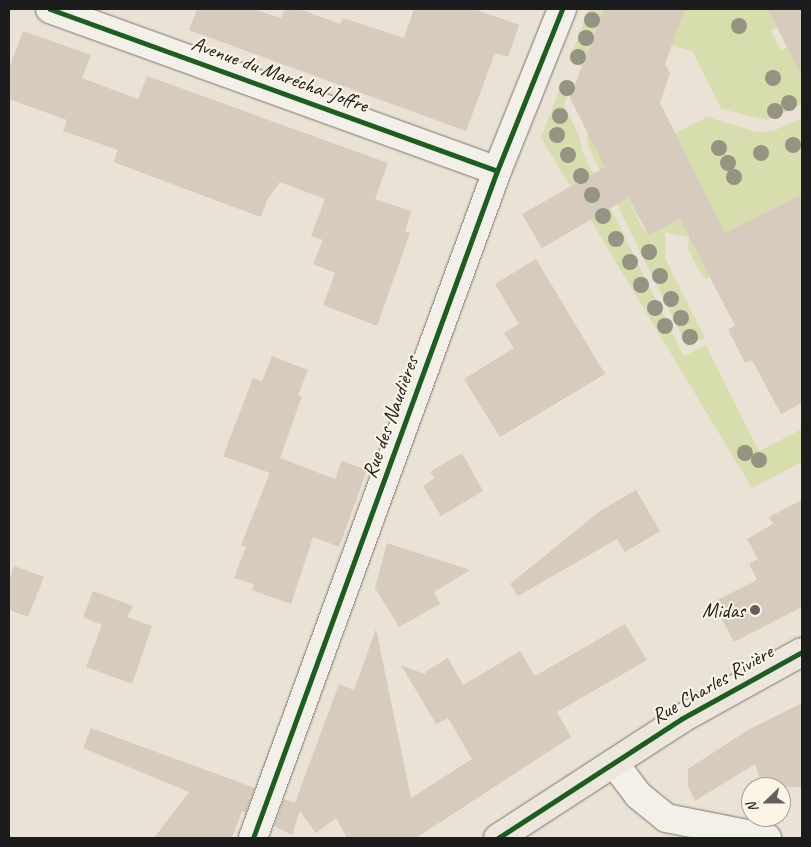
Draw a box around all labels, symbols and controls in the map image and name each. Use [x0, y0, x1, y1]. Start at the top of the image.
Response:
street label: Avenue du Maréchal Joffre [188, 30, 372, 118]
street label: Rue des Naudières [356, 353, 424, 481]
place label: Midas [702, 597, 745, 623]
marker: Midas [749, 604, 761, 616]
street label: Rue Charles Rivière [646, 639, 778, 729]
north arrow [741, 777, 791, 827]
text: N [743, 800, 762, 815]

